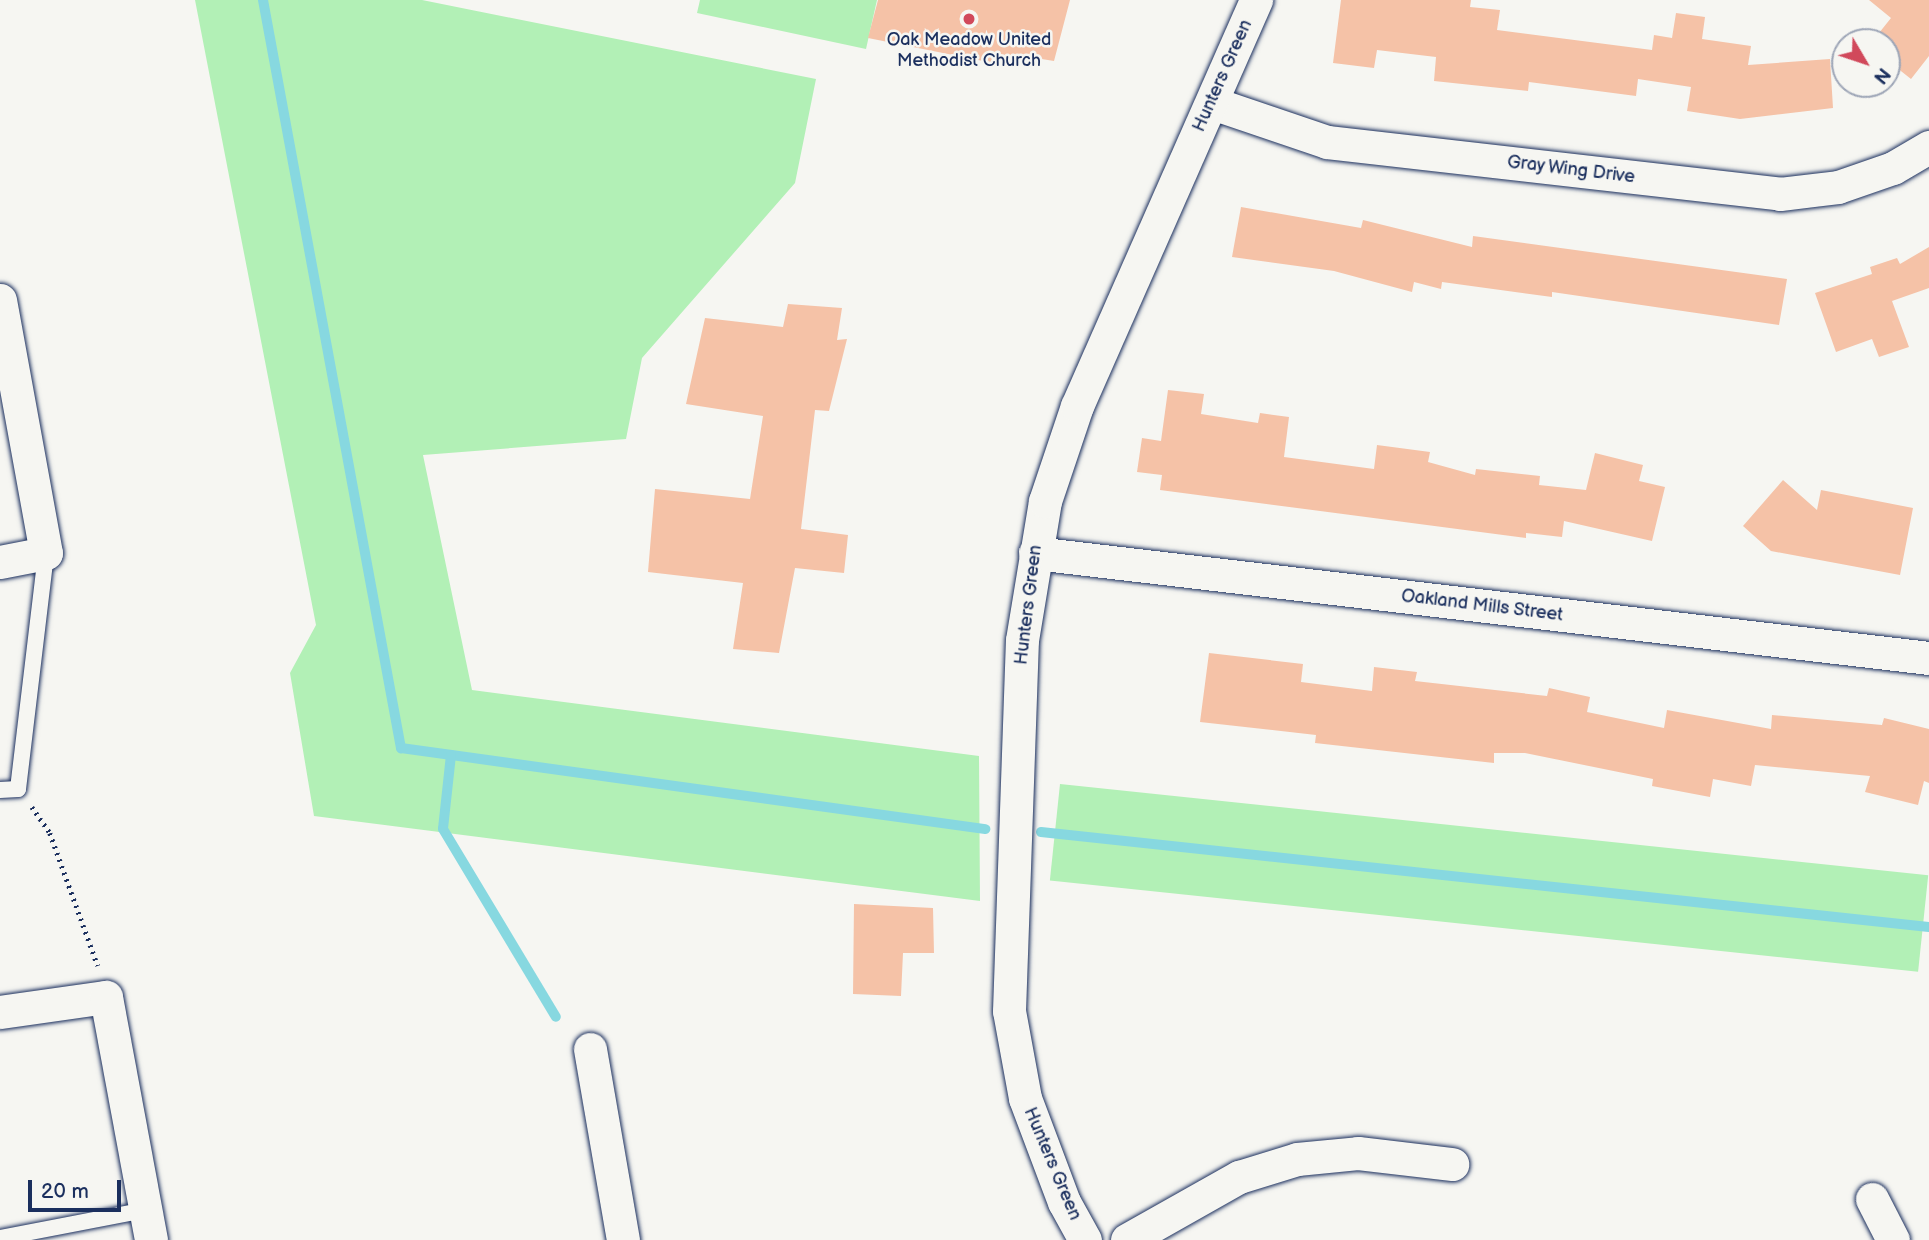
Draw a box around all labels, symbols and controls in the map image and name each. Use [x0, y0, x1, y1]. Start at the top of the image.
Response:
marker: Oak Meadow United Methodist Church [961, 11, 977, 27]
street label: Hunters Green [1189, 17, 1257, 135]
north arrow [1831, 28, 1901, 98]
place label: Oak Meadow United Methodist Church [887, 30, 1051, 72]
text: N [1868, 62, 1895, 88]
street label: Gray Wing Drive [1505, 151, 1637, 189]
street label: Hunters Green [1011, 544, 1047, 666]
street label: Oakland Mills Street [1400, 585, 1564, 627]
street label: Hunters Green [1019, 1104, 1085, 1224]
scale bar [32, 1166, 124, 1210]
text: 20 m [41, 1179, 89, 1204]

